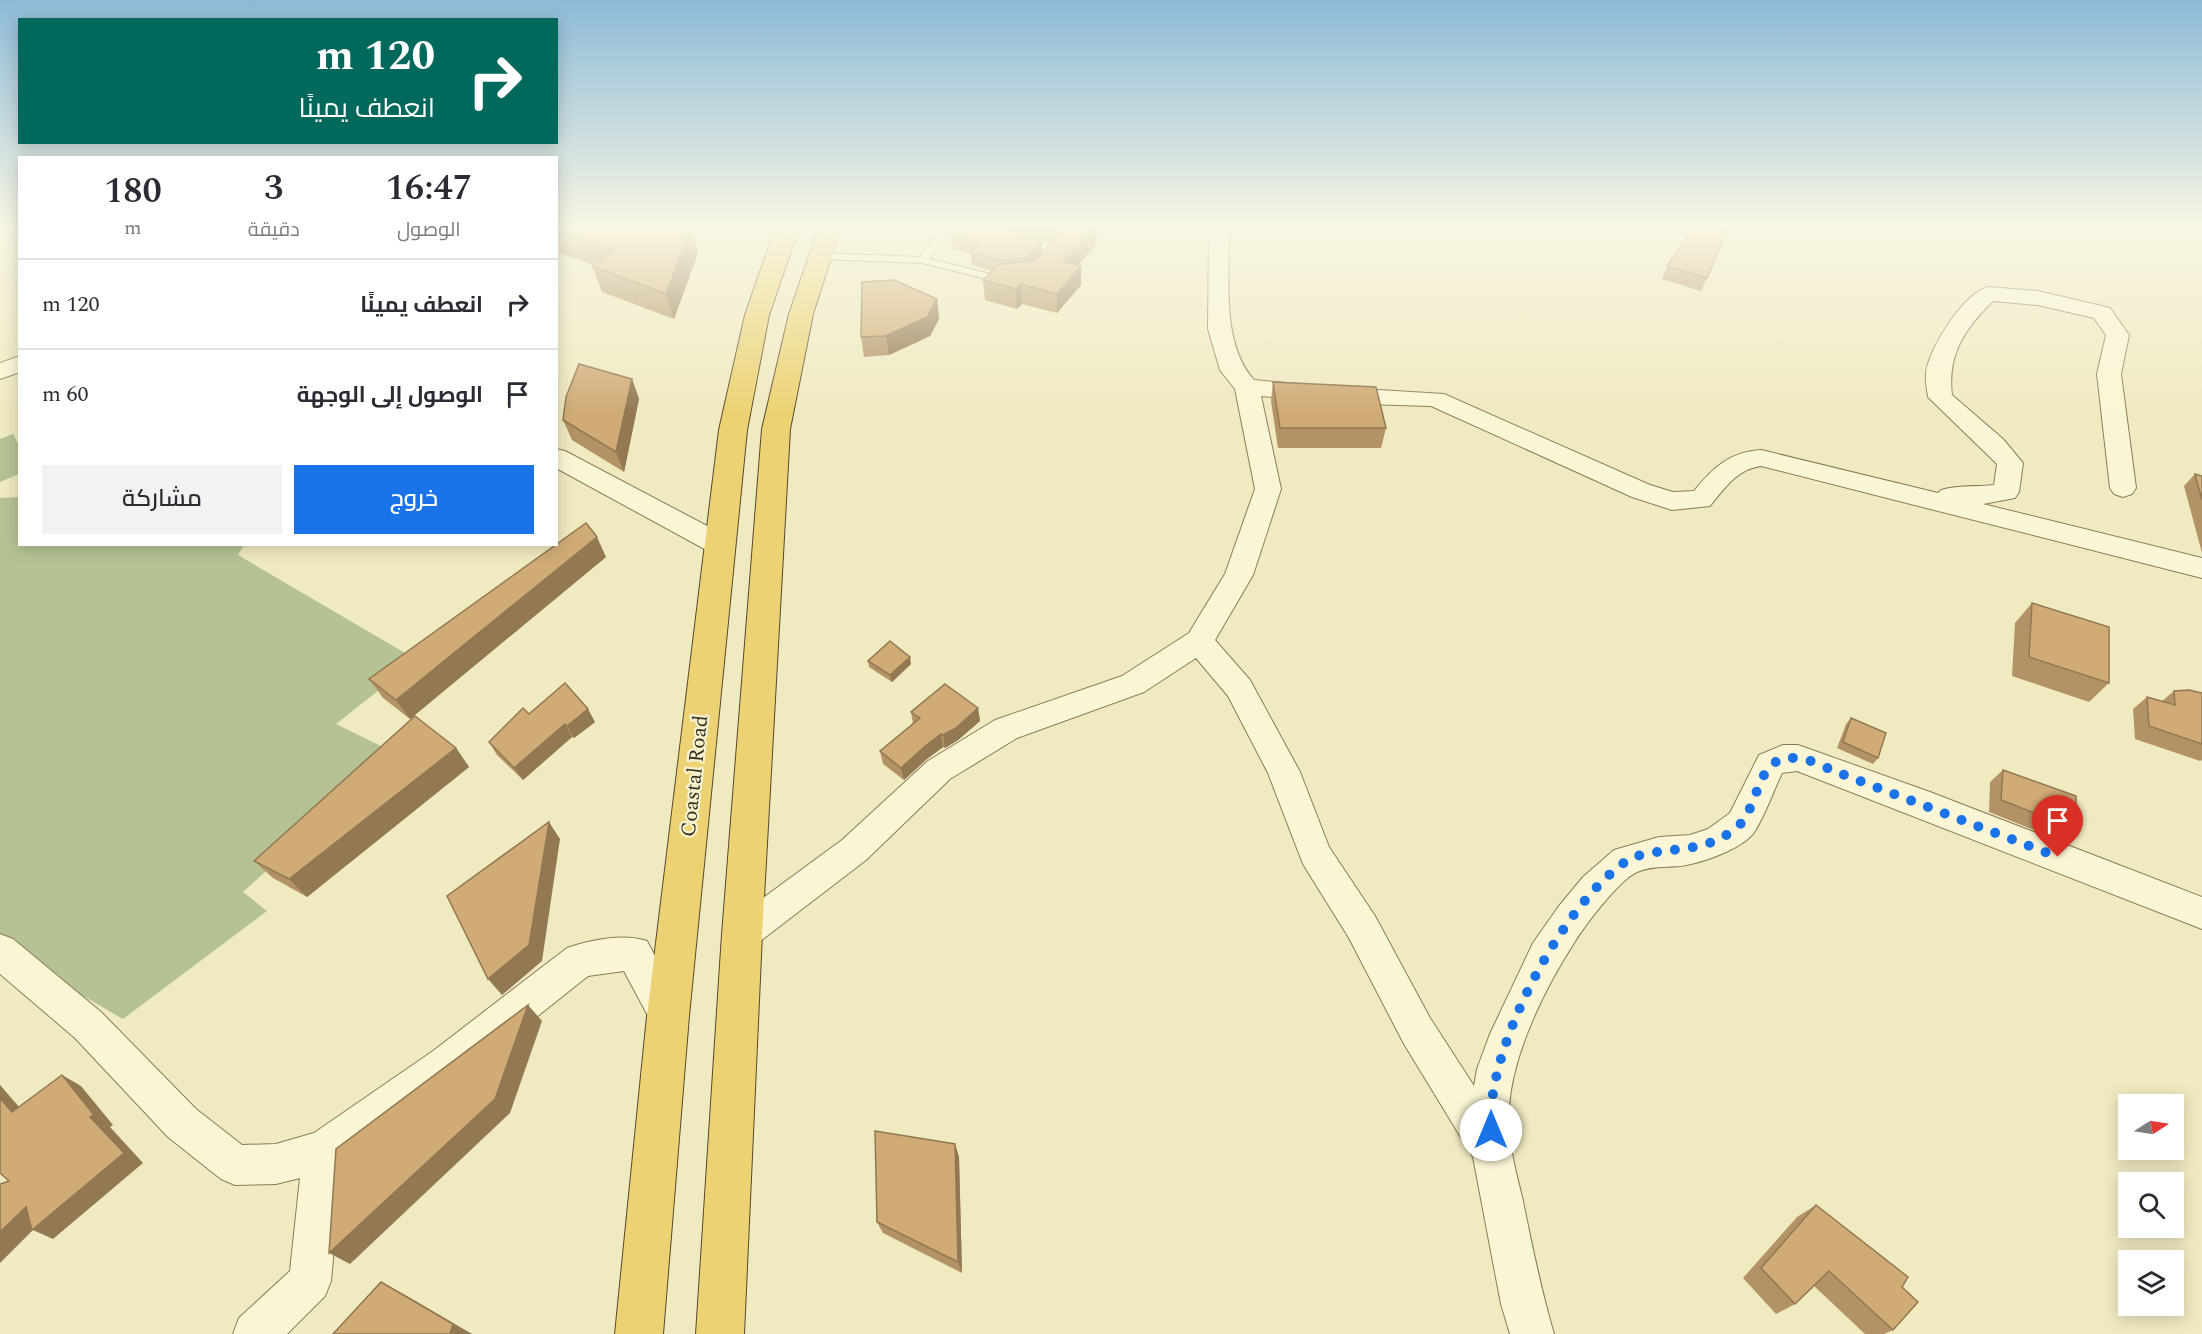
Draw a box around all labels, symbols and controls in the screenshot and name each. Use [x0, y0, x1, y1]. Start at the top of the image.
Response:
text: 120 m [316, 25, 435, 88]
icon: right [456, 42, 534, 120]
text: انعطف يمينًا [299, 88, 435, 130]
text: 3 [264, 161, 283, 216]
text: 16:47 [386, 161, 472, 216]
text: 180 [104, 164, 162, 219]
text: m [124, 213, 141, 243]
text: دقيقة [248, 215, 300, 245]
text: الوصول [397, 215, 461, 245]
text: 120 m [42, 288, 99, 321]
icon: right [501, 288, 534, 321]
text: انعطف يمينًا [360, 289, 483, 322]
text: 60 m [42, 378, 88, 411]
icon: arrive [501, 378, 534, 411]
text: الوصول إلى الوجهة [297, 379, 483, 412]
button: مشاركة [42, 465, 282, 534]
button: خروج [294, 465, 534, 534]
street label: Coastal Road [673, 714, 717, 838]
pin [2032, 795, 2083, 857]
icon: arrive [2041, 804, 2074, 837]
north arrow [2118, 1094, 2184, 1160]
map controls [2118, 1094, 2184, 1316]
position arrow [1459, 1098, 1523, 1162]
button: search [2118, 1172, 2184, 1238]
button: layers [2118, 1250, 2184, 1316]

